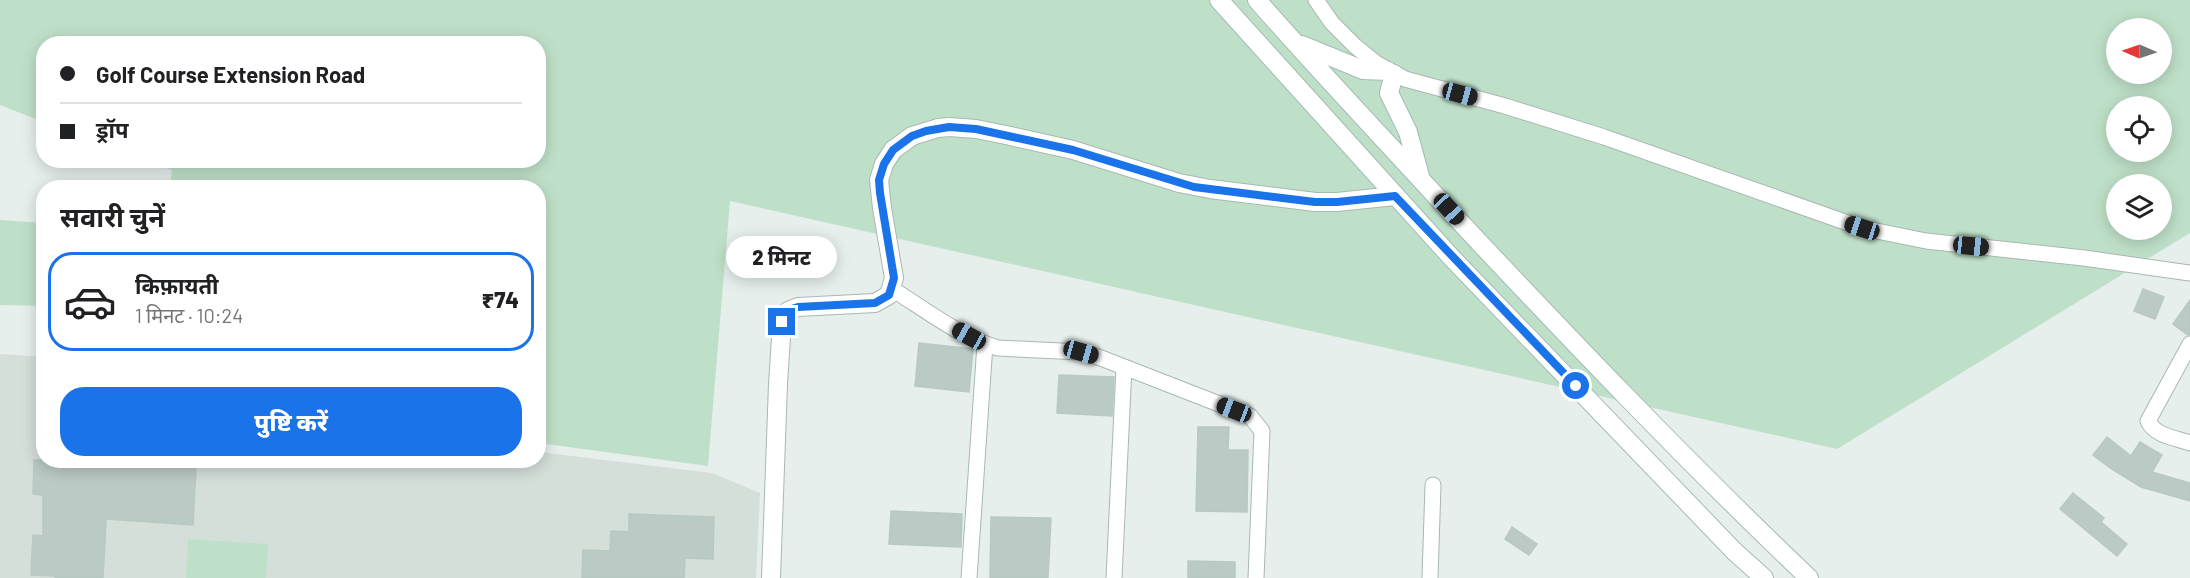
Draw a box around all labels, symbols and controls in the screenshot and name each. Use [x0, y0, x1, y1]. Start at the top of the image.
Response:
north arrow [2106, 18, 2172, 84]
map controls [2106, 18, 2172, 240]
text: Golf Course Extension Road [96, 61, 365, 87]
car [1440, 81, 1480, 107]
button: locate [2106, 96, 2172, 162]
text: ड्रॉप [96, 116, 129, 142]
button: layers [2106, 174, 2172, 240]
car [1430, 190, 1468, 228]
text: सवारी चुनें [60, 200, 165, 232]
car [1842, 214, 1882, 242]
callout: 2 मिनट [726, 235, 838, 277]
car [1952, 235, 1990, 257]
text: 2 मिनट [752, 245, 811, 269]
text: किफ़ायती [135, 272, 219, 298]
icon: car [63, 275, 117, 329]
text: ₹74 [481, 286, 519, 312]
text: 1 मिनट · 10:24 [135, 303, 243, 327]
route end [768, 308, 795, 335]
car [949, 319, 989, 353]
car [1061, 338, 1101, 366]
route start [1562, 372, 1589, 399]
button: पुष्टि करें [60, 387, 522, 456]
car [1214, 395, 1254, 425]

